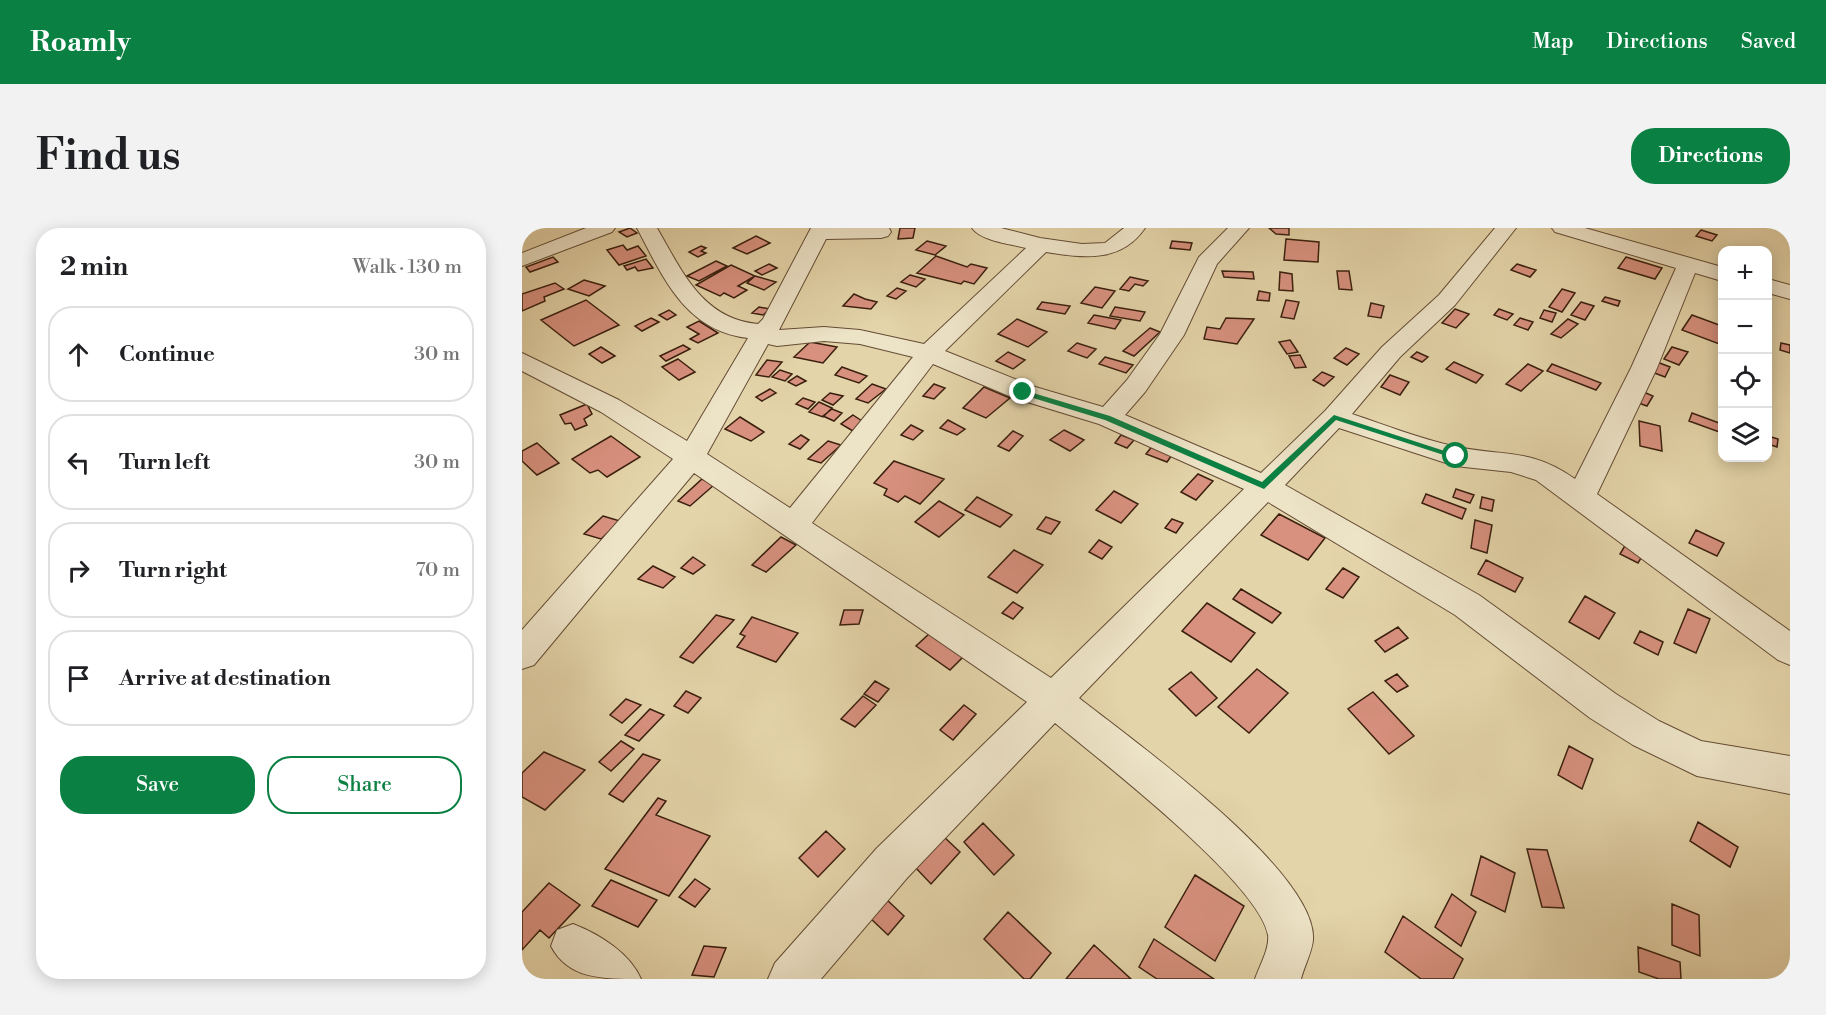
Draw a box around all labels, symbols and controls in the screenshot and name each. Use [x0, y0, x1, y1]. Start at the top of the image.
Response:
text: Roamly [30, 25, 131, 60]
text: Map [1532, 29, 1574, 55]
text: Directions [1607, 29, 1708, 55]
text: Saved [1741, 29, 1796, 55]
button: Directions [1631, 128, 1790, 184]
text: Find us [36, 130, 180, 183]
map controls [1718, 246, 1772, 462]
button: + [1718, 246, 1772, 300]
text: 2 min [60, 251, 128, 283]
text: Walk · 130 m [353, 255, 462, 280]
button: − [1718, 300, 1772, 354]
icon: ahead [62, 338, 95, 371]
text: Continue [119, 341, 215, 368]
text: 30 m [414, 342, 460, 367]
button: locate [1718, 354, 1772, 408]
route end [1009, 378, 1035, 404]
button: layers [1718, 408, 1772, 462]
route start [1442, 442, 1468, 468]
icon: left [62, 446, 95, 479]
text: Turn left [119, 449, 210, 476]
text: 30 m [414, 450, 460, 475]
icon: right [62, 554, 95, 587]
text: Turn right [119, 557, 227, 584]
text: 70 m [416, 558, 460, 583]
icon: arrive [62, 662, 95, 695]
text: Arrive at destination [119, 665, 331, 692]
button: Save [60, 756, 255, 814]
button: Share [267, 756, 462, 814]

